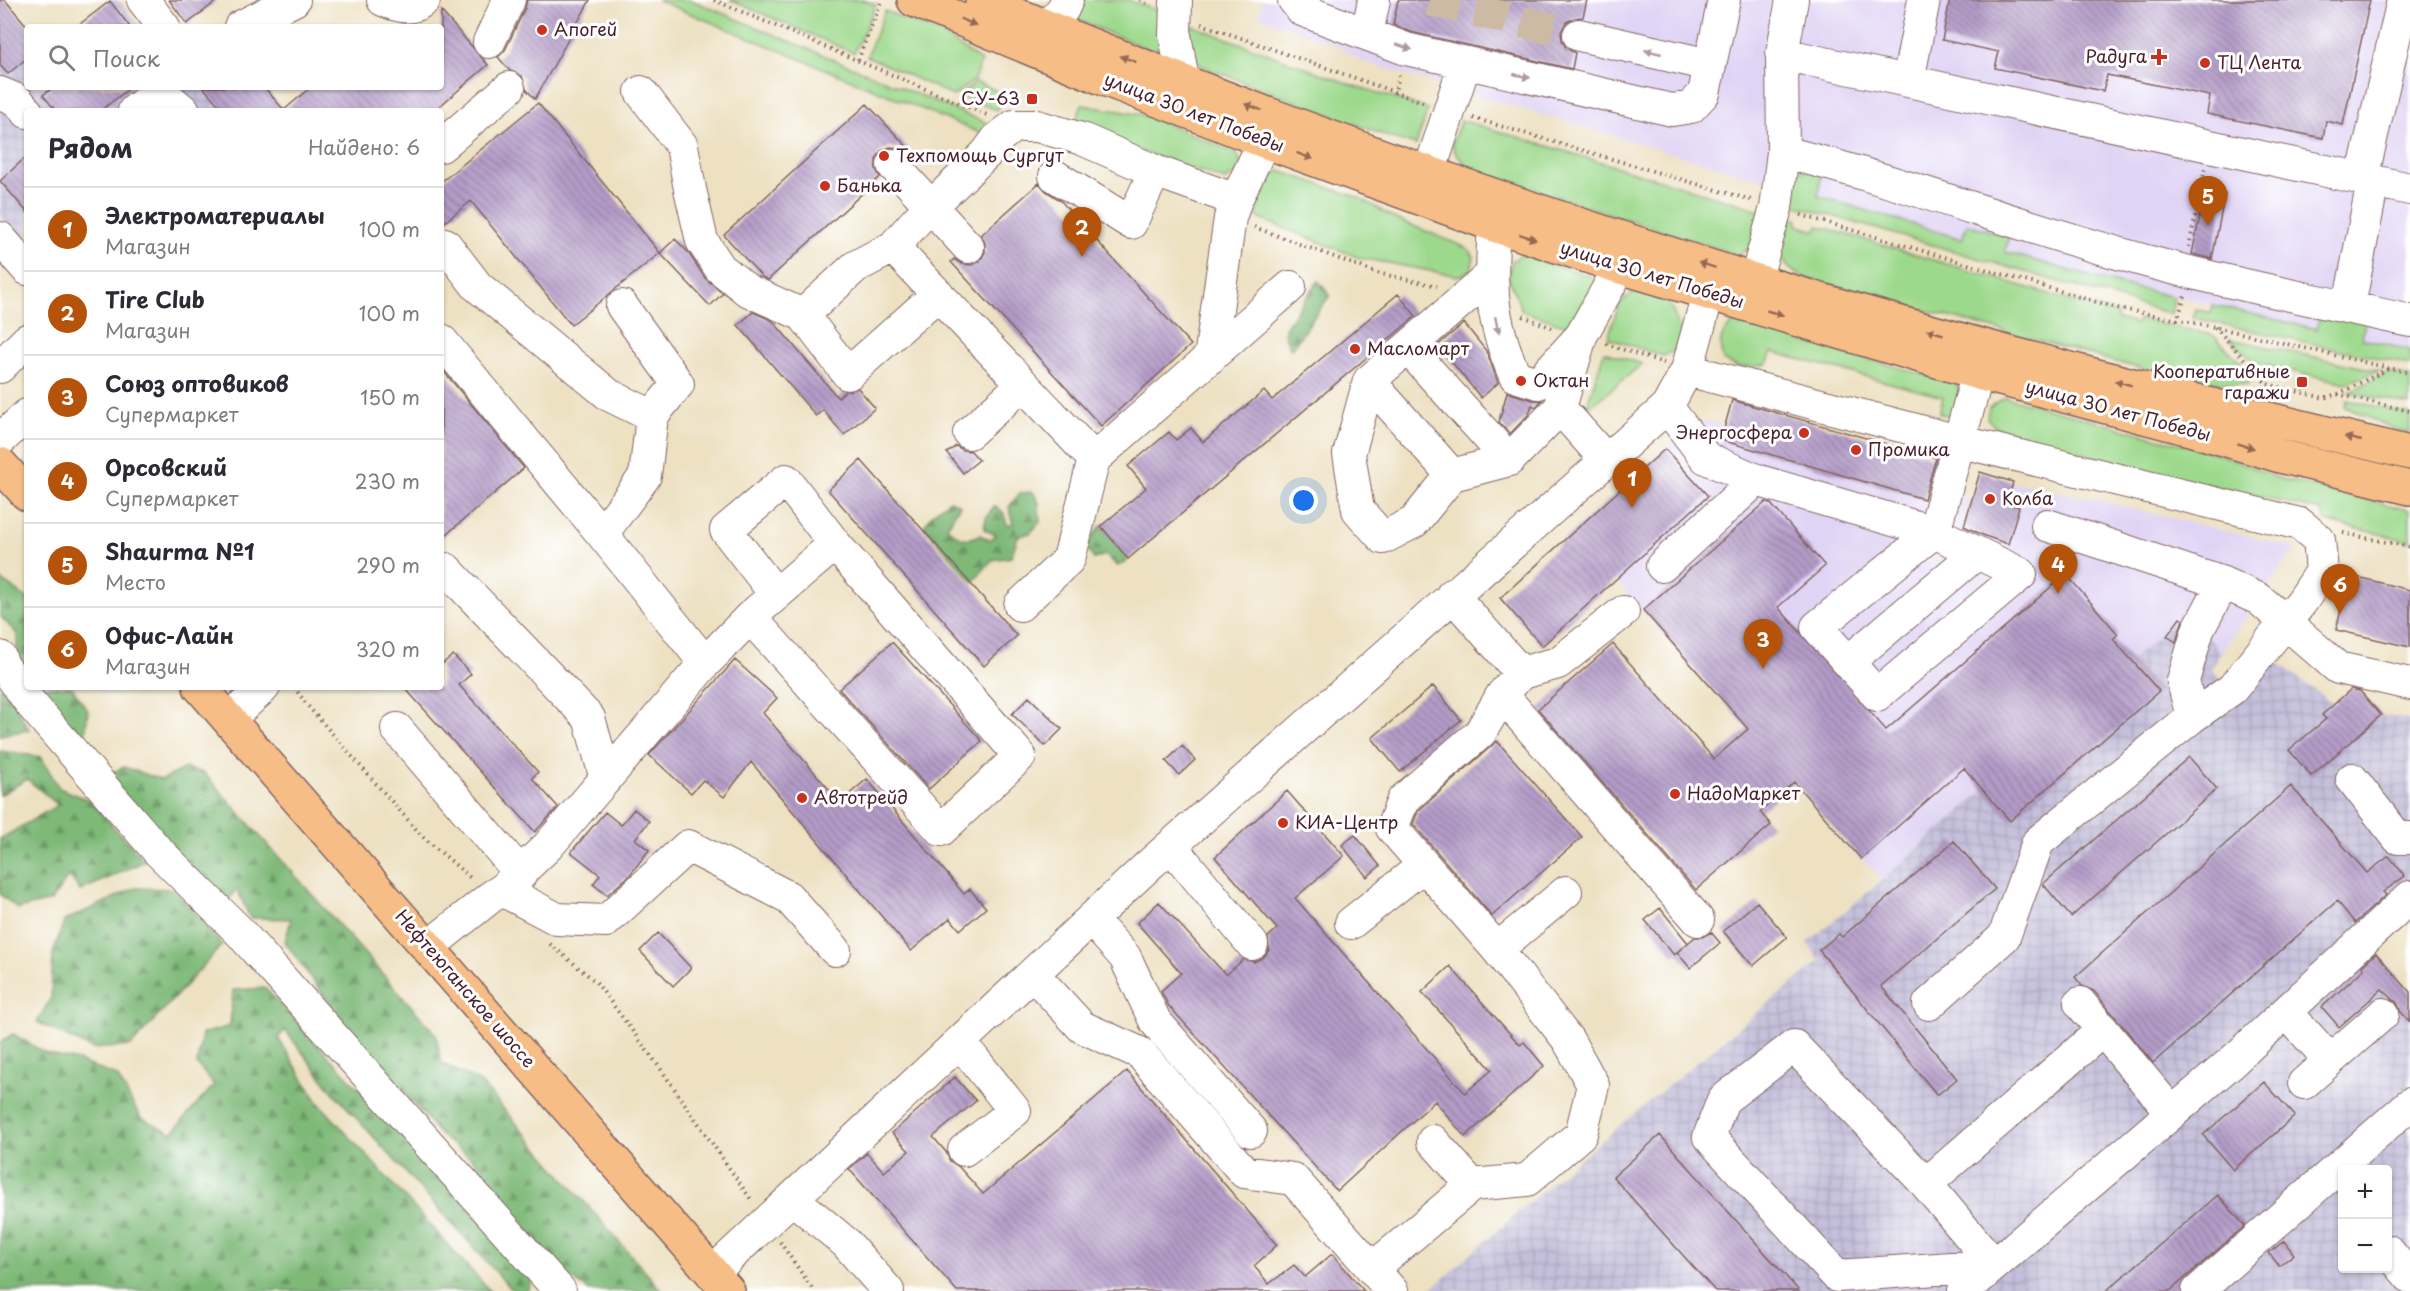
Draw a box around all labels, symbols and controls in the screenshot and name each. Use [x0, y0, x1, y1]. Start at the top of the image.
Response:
place label: Апогей [554, 15, 617, 42]
one-way arrow [959, 18, 977, 27]
marker: Апогей [535, 23, 549, 37]
search box [24, 24, 444, 90]
icon: search [45, 41, 78, 74]
text: Поиск [93, 41, 160, 74]
place label: Радуга [2085, 42, 2148, 69]
one-way arrow [1395, 43, 1413, 53]
one-way arrow [1644, 47, 1662, 57]
place label: ТЦ Лента [2217, 48, 2301, 75]
marker: Радуга [2152, 50, 2166, 64]
one-way arrow [1119, 54, 1137, 64]
marker: ТЦ Лента [2198, 56, 2212, 70]
street label: улица 30 лет Победы [1101, 65, 1289, 158]
one-way arrow [1513, 72, 1532, 81]
place label: СУ-63 [961, 84, 1020, 111]
marker: СУ-63 [1025, 92, 1039, 106]
one-way arrow [1244, 102, 1262, 111]
text: Рядом [48, 128, 133, 167]
text: Найдено: 6 [308, 132, 420, 162]
place label: Техпомощь Сургут [896, 141, 1064, 168]
marker: Техпомощь Сургут [877, 149, 891, 163]
one-way arrow [1297, 152, 1315, 162]
place label: Банька [837, 171, 902, 198]
pin: 5 [2188, 176, 2228, 226]
marker: Банька [818, 179, 832, 193]
text: Электроматериалы [105, 198, 325, 231]
pin: 2 [1062, 208, 1102, 257]
text: 1 [63, 214, 72, 244]
text: 100 m [359, 214, 420, 244]
text: Магазин [105, 231, 191, 261]
one-way arrow [1519, 232, 1537, 242]
street label: улица 30 лет Победы [1557, 233, 1748, 314]
one-way arrow [1698, 260, 1716, 270]
text: Tire Club [105, 282, 205, 315]
text: 2 [60, 298, 75, 328]
text: 100 m [359, 298, 420, 328]
one-way arrow [1766, 309, 1784, 319]
text: Магазин [105, 315, 191, 345]
one-way arrow [1493, 316, 1502, 335]
one-way arrow [1925, 327, 1943, 336]
place label: Масломарт [1367, 334, 1470, 361]
marker: Масломарт [1348, 342, 1362, 356]
place label: Кооперативные гаражи [2153, 357, 2290, 405]
text: Союз оптовиков [105, 366, 289, 399]
place label: Октан [1533, 366, 1589, 393]
street label: улица 30 лет Победы [2023, 372, 2214, 447]
marker: Октан [1514, 374, 1528, 388]
marker: Кооперативные гаражи [2295, 375, 2309, 389]
one-way arrow [2114, 378, 2132, 387]
text: 3 [61, 382, 74, 412]
text: 150 m [360, 382, 420, 412]
text: Супермаркет [105, 399, 238, 429]
place label: Энергосфера [1676, 418, 1793, 445]
marker: Энергосфера [1797, 426, 1811, 440]
one-way arrow [2344, 434, 2362, 444]
place label: Промика [1868, 435, 1950, 462]
one-way arrow [2237, 442, 2255, 451]
marker: Промика [1849, 443, 1863, 457]
text: Орсовский [105, 450, 227, 483]
pin: 1 [1612, 458, 1652, 508]
text: 4 [61, 466, 74, 496]
text: 230 m [355, 466, 420, 496]
text: Супермаркет [105, 483, 238, 513]
place label: Колба [2002, 484, 2054, 511]
your location [1289, 486, 1318, 515]
marker: Колба [1983, 492, 1997, 506]
text: Shaurma №1 [105, 534, 255, 567]
pin: 4 [2038, 544, 2078, 594]
text: 5 [61, 550, 74, 580]
text: 290 m [356, 550, 420, 580]
pin: 6 [2320, 564, 2360, 614]
text: Место [105, 567, 166, 597]
text: Офис-Лайн [105, 618, 234, 651]
pin: 3 [1744, 620, 1782, 669]
text: 6 [60, 634, 75, 664]
text: 320 m [356, 634, 420, 664]
text: Магазин [105, 651, 191, 681]
place label: НадоМаркет [1687, 779, 1800, 806]
place label: Автотрейд [814, 783, 908, 810]
marker: НадоМаркет [1668, 787, 1682, 801]
marker: Автотрейд [795, 791, 809, 805]
place label: КИА-Центр [1295, 808, 1398, 835]
marker: КИА-Центр [1276, 816, 1290, 830]
street label: Нефтеюганское шоссе [390, 903, 543, 1073]
map controls [2338, 1165, 2392, 1273]
button: + [2338, 1165, 2392, 1219]
button: − [2338, 1219, 2392, 1273]

